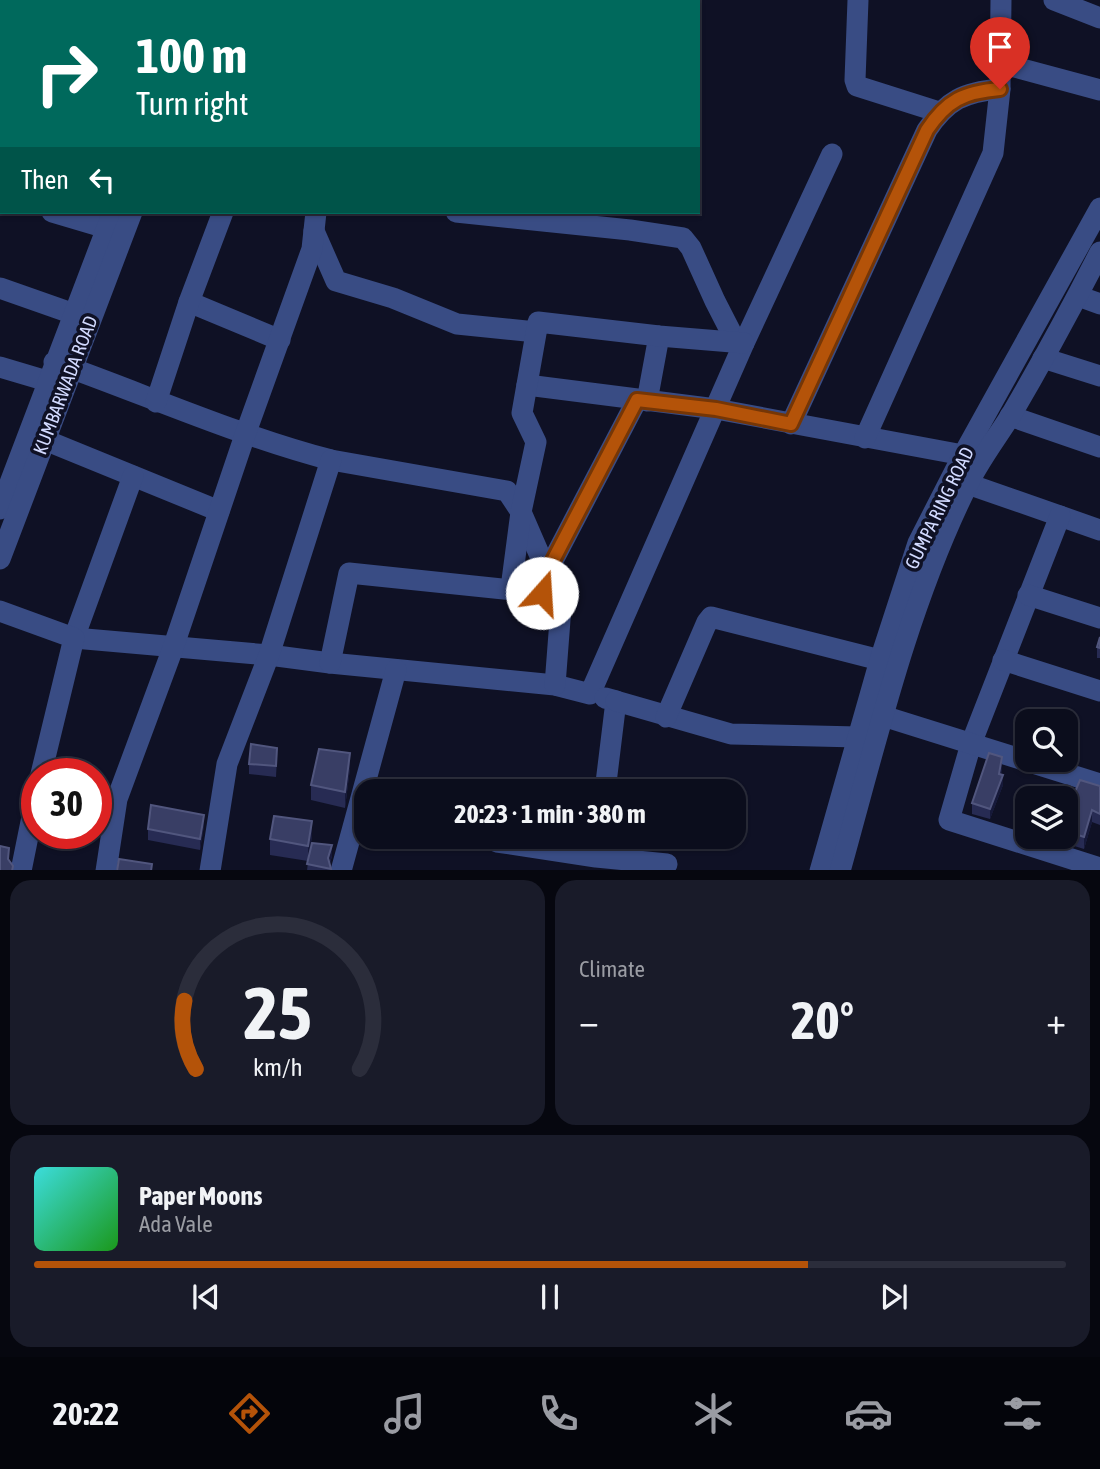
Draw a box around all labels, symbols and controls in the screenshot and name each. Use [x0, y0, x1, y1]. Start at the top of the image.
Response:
pin [970, 17, 1030, 89]
text: 100 m [136, 27, 247, 83]
icon: right [21, 28, 112, 119]
icon: arrive [981, 28, 1019, 66]
text: Turn right [136, 85, 249, 122]
icon: left [83, 161, 121, 199]
text: Then [21, 165, 69, 195]
street label: KUMBARWADA ROAD [28, 313, 102, 457]
street label: GUMPA RING ROAD [900, 443, 978, 573]
position arrow [505, 556, 579, 630]
map controls [1015, 709, 1078, 849]
button: search [1015, 709, 1078, 772]
speed limit sign: 30 [21, 758, 112, 849]
button: layers [1015, 786, 1078, 849]
text: 20:23 · 1 min · 380 m [454, 799, 646, 829]
text: Climate [579, 956, 645, 982]
text: 25 [243, 971, 312, 1054]
text: 20° [791, 990, 854, 1050]
text: − [579, 999, 599, 1042]
text: + [1046, 999, 1066, 1042]
text: km/h [253, 1052, 302, 1080]
text: Paper Moons [139, 1181, 262, 1211]
text: Ada Vale [139, 1211, 213, 1237]
icon: previous [187, 1278, 225, 1316]
icon: pause [531, 1278, 569, 1316]
icon: next [875, 1278, 913, 1316]
icon: directions [225, 1389, 274, 1438]
icon: music [380, 1389, 429, 1438]
icon: phone [534, 1389, 583, 1438]
icon: climate [689, 1389, 738, 1438]
icon: car [844, 1389, 893, 1438]
icon: filters [998, 1389, 1047, 1438]
text: 20:22 [53, 1395, 119, 1432]

